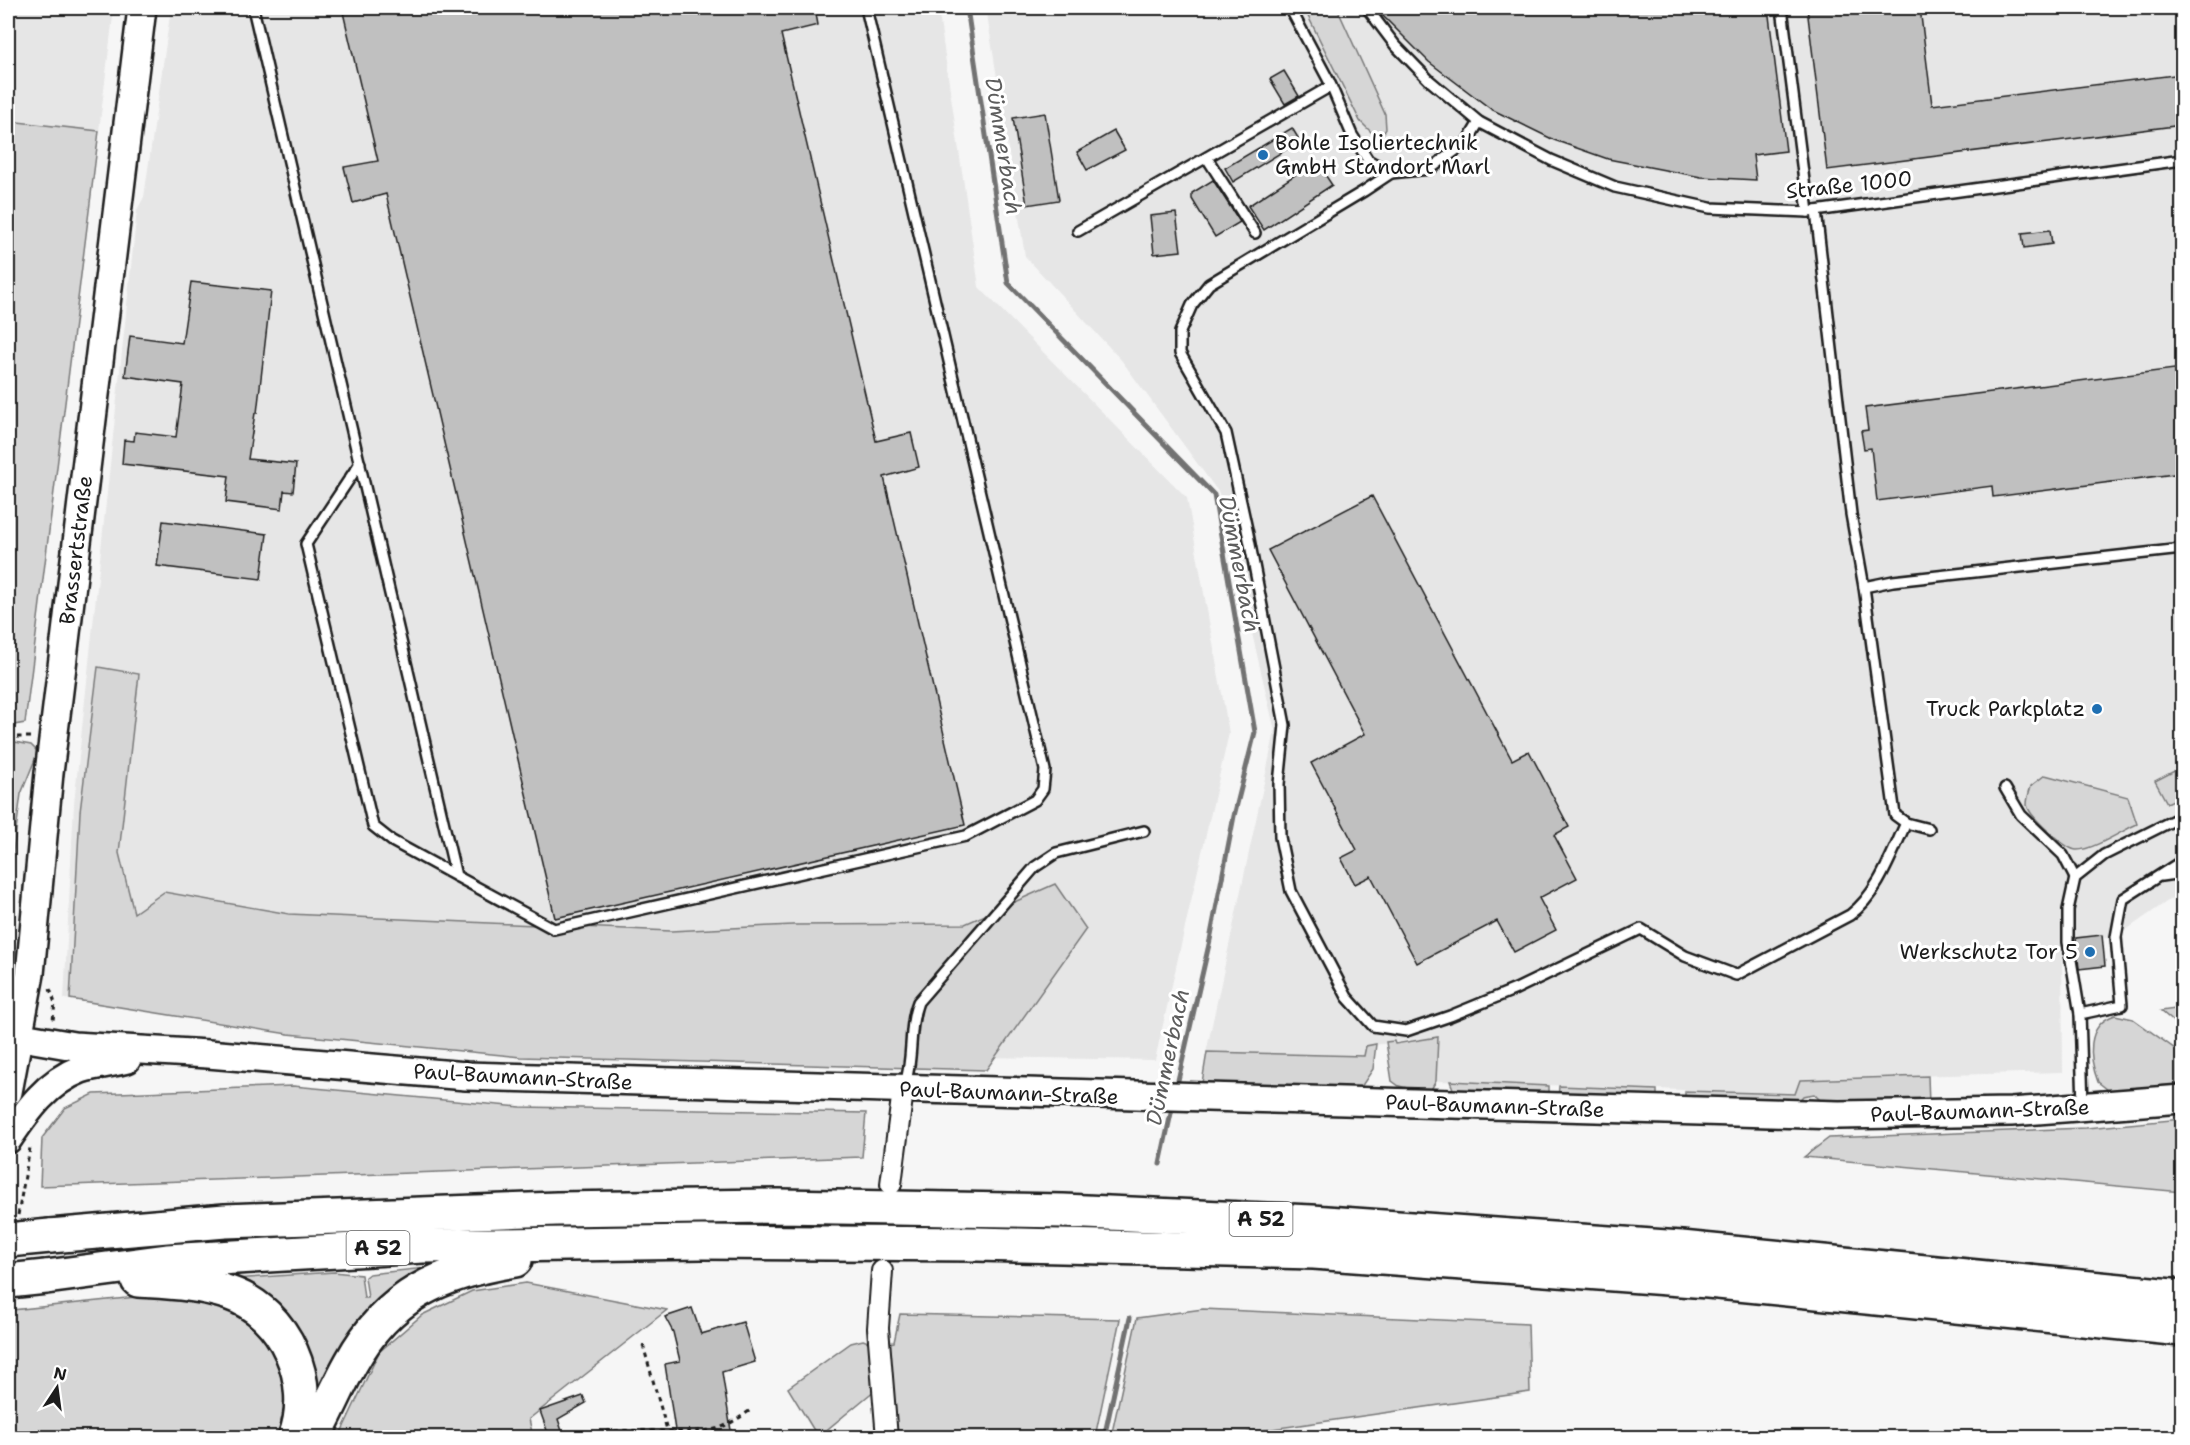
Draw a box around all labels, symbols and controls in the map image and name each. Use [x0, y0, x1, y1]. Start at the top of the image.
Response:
water label: Dümmerbach [978, 75, 1029, 217]
place label: Bohle Isoliertechnik GmbH Standort Marl [1275, 129, 1490, 181]
marker: Bohle Isoliertechnik GmbH Standort Marl [1256, 148, 1270, 162]
street label: Straße 1000 [1784, 164, 1914, 206]
street label: Brassertstraße [53, 474, 99, 626]
water label: Dümmerbach [1212, 493, 1267, 635]
place label: Truck Parkplatz [1926, 695, 2085, 723]
marker: Truck Parkplatz [2090, 702, 2104, 716]
place label: Werkschutz Tor 5 [1899, 938, 2078, 966]
marker: Werkschutz Tor 5 [2083, 945, 2097, 959]
water label: Dümmerbach [1139, 986, 1196, 1128]
street label: Paul-Baumann-Straße [413, 1057, 633, 1097]
street label: Paul-Baumann-Straße [899, 1075, 1119, 1111]
street label: Paul-Baumann-Straße [1385, 1088, 1605, 1124]
street label: Paul-Baumann-Straße [1870, 1093, 2090, 1129]
road number: A 52 [1230, 1202, 1292, 1236]
road number: A 52 [346, 1231, 410, 1265]
north arrow [27, 1358, 87, 1418]
text: N [52, 1362, 69, 1386]

